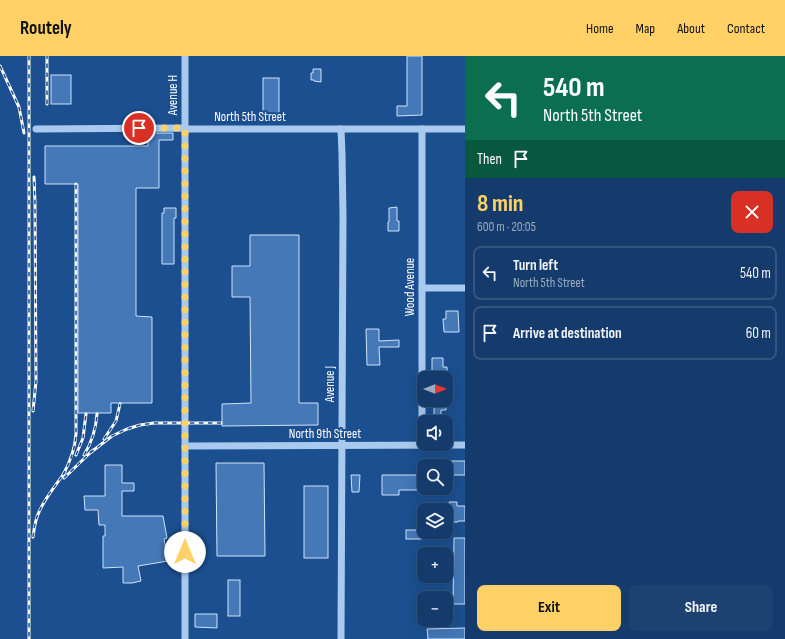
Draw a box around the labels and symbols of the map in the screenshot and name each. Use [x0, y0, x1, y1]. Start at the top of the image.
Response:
street label: Avenue H [165, 75, 181, 116]
street label: North 5th Street [214, 109, 286, 125]
pin [122, 111, 156, 145]
street label: Wood Avenue [402, 258, 418, 316]
street label: Avenue J [322, 366, 338, 403]
north arrow [417, 371, 453, 407]
street label: North 9th Street [289, 426, 361, 442]
position arrow [164, 531, 206, 573]

